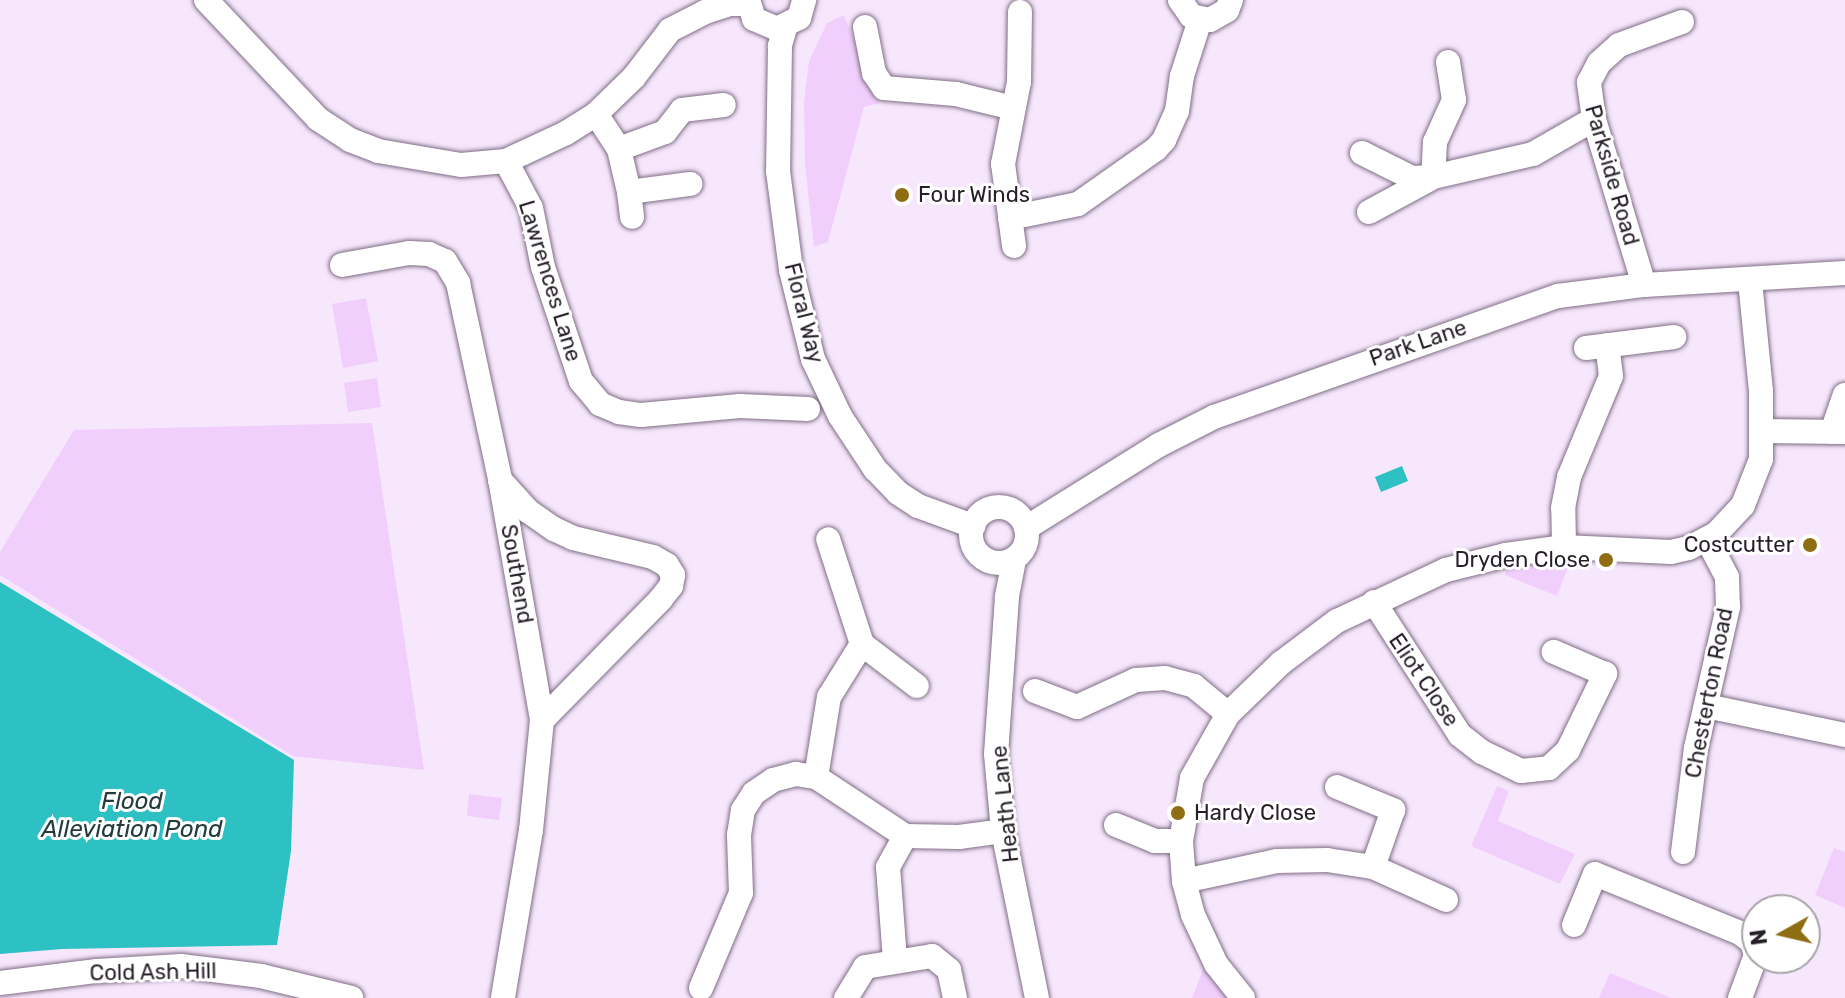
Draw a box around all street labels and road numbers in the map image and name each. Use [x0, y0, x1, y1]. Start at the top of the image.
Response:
street label: Parkside Road [1579, 102, 1645, 248]
street label: Lawrences Lane [513, 197, 587, 365]
street label: Floral Way [779, 260, 829, 366]
street label: Park Lane [1366, 314, 1470, 372]
street label: Southend [495, 522, 539, 626]
street label: Chesterton Road [1680, 606, 1738, 780]
street label: Eliot Close [1383, 628, 1465, 732]
street label: Heath Lane [986, 744, 1024, 864]
street label: Cold Ash Hill [89, 958, 217, 986]

